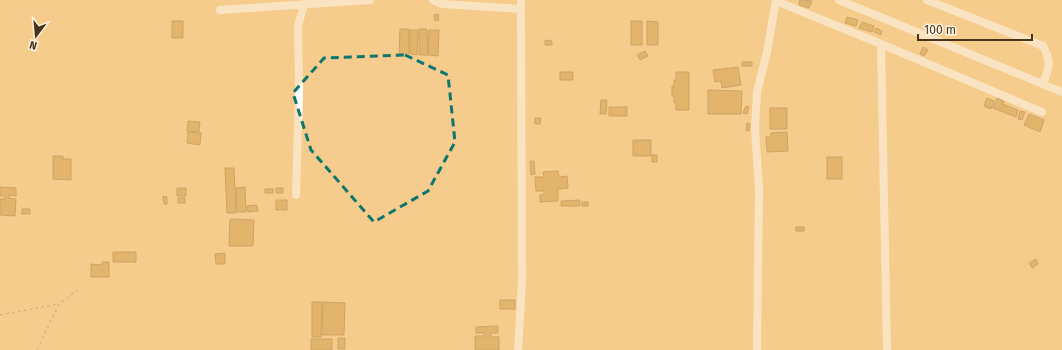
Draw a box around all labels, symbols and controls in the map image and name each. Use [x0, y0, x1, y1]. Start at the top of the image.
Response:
north arrow [16, 16, 56, 56]
scale bar [918, 16, 1032, 42]
text: 100 m [924, 23, 956, 37]
text: N [28, 38, 39, 52]

